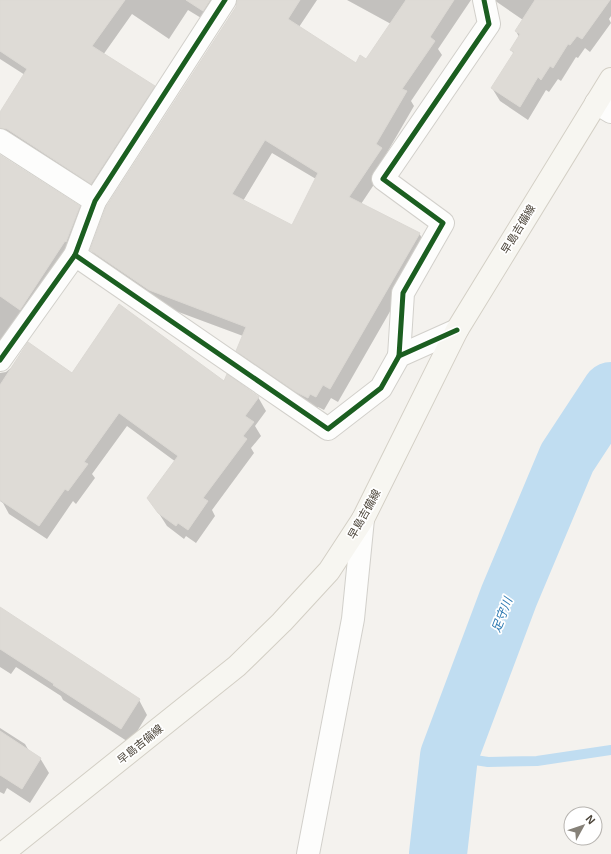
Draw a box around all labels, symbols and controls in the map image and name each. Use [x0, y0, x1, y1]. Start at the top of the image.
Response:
street label: 早島吉備線 [499, 202, 537, 256]
street label: 早島吉備線 [345, 487, 383, 541]
water label: 足守川 [489, 594, 516, 634]
street label: 早島吉備線 [115, 722, 165, 766]
north arrow [563, 806, 603, 846]
text: N [584, 813, 598, 827]

